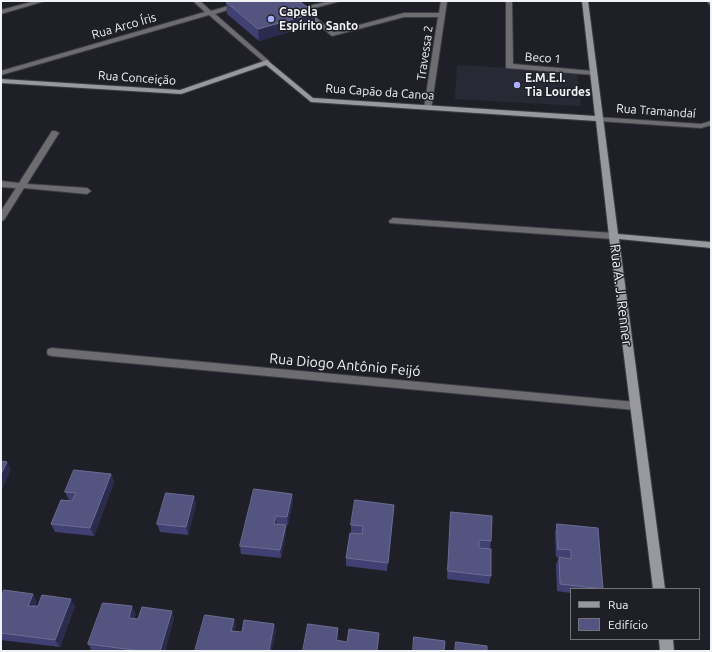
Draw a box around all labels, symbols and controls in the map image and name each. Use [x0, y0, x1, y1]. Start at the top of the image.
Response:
place label: Capela Espírito Santo [279, 5, 358, 33]
street label: Rua Arco Íris [90, 10, 158, 42]
marker: Capela Espírito Santo [266, 14, 276, 24]
street label: Travessa 2 [414, 25, 436, 81]
street label: Beco 1 [524, 50, 562, 66]
street label: Rua Conceição [97, 68, 177, 88]
place label: E.M.E.I. Tia Lourdes [525, 71, 591, 99]
marker: E.M.E.I. Tia Lourdes [512, 80, 522, 90]
street label: Rua Capão da Canoa [325, 81, 435, 103]
street label: Rua Tramandaí [616, 101, 696, 121]
street label: Rua A. J. Renner [606, 243, 636, 347]
street label: Rua Diogo Antônio Feijó [269, 350, 421, 380]
legend [570, 588, 700, 640]
text: Rua [608, 598, 629, 611]
text: Edifício [608, 618, 648, 631]

